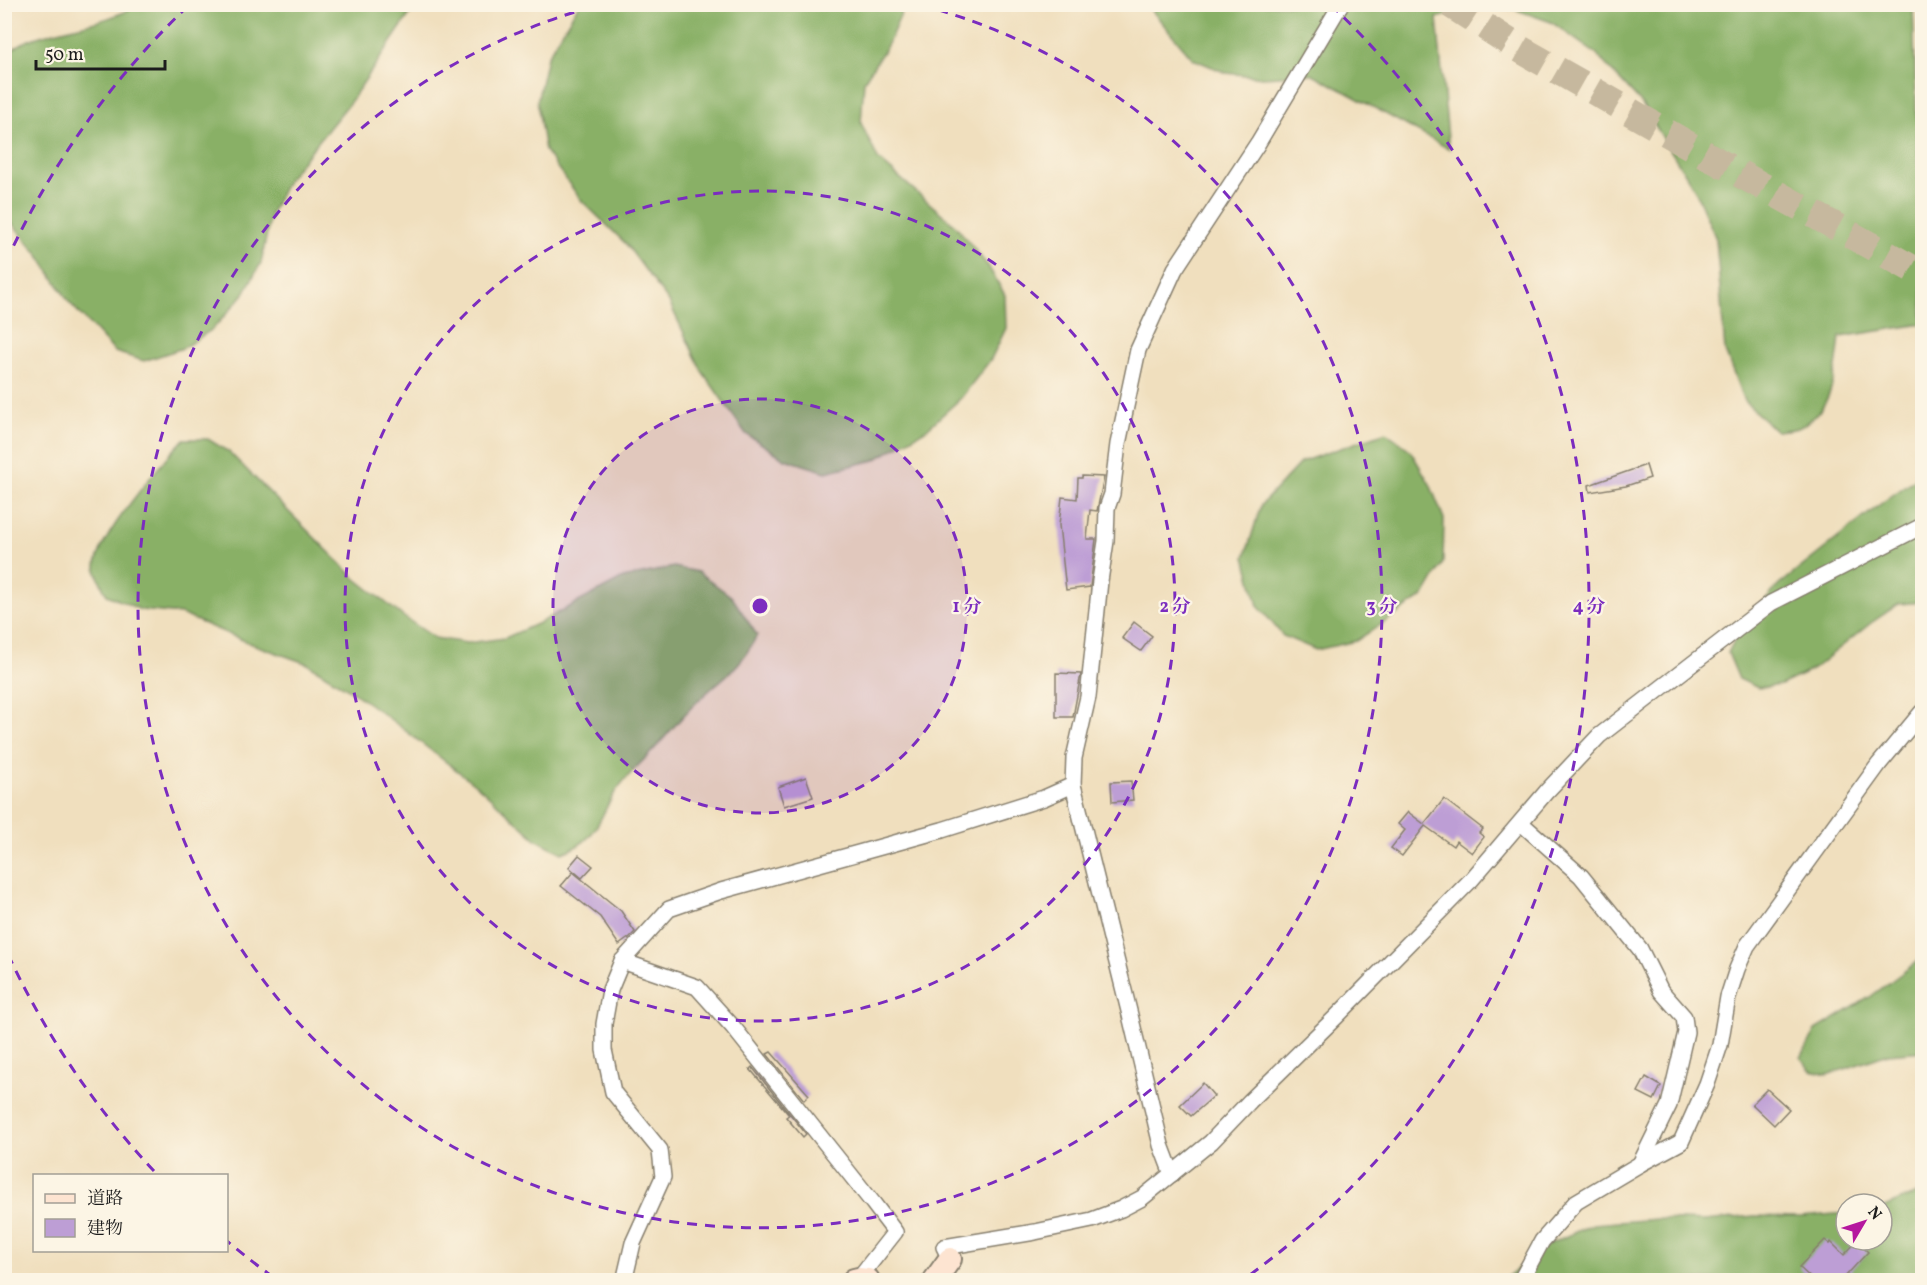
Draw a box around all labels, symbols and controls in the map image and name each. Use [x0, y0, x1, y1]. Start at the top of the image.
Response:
scale bar [36, 33, 165, 71]
text: 50 m [45, 43, 84, 68]
text: 1 分 [953, 595, 981, 620]
text: 2 分 [1160, 595, 1190, 620]
text: 3 分 [1367, 595, 1397, 620]
text: 4 分 [1573, 595, 1605, 620]
centre of rings [750, 596, 770, 616]
legend [33, 1174, 228, 1252]
text: 道路 [87, 1187, 123, 1212]
north arrow [1834, 1192, 1894, 1252]
text: N [1862, 1202, 1887, 1226]
text: 建物 [87, 1217, 123, 1242]

